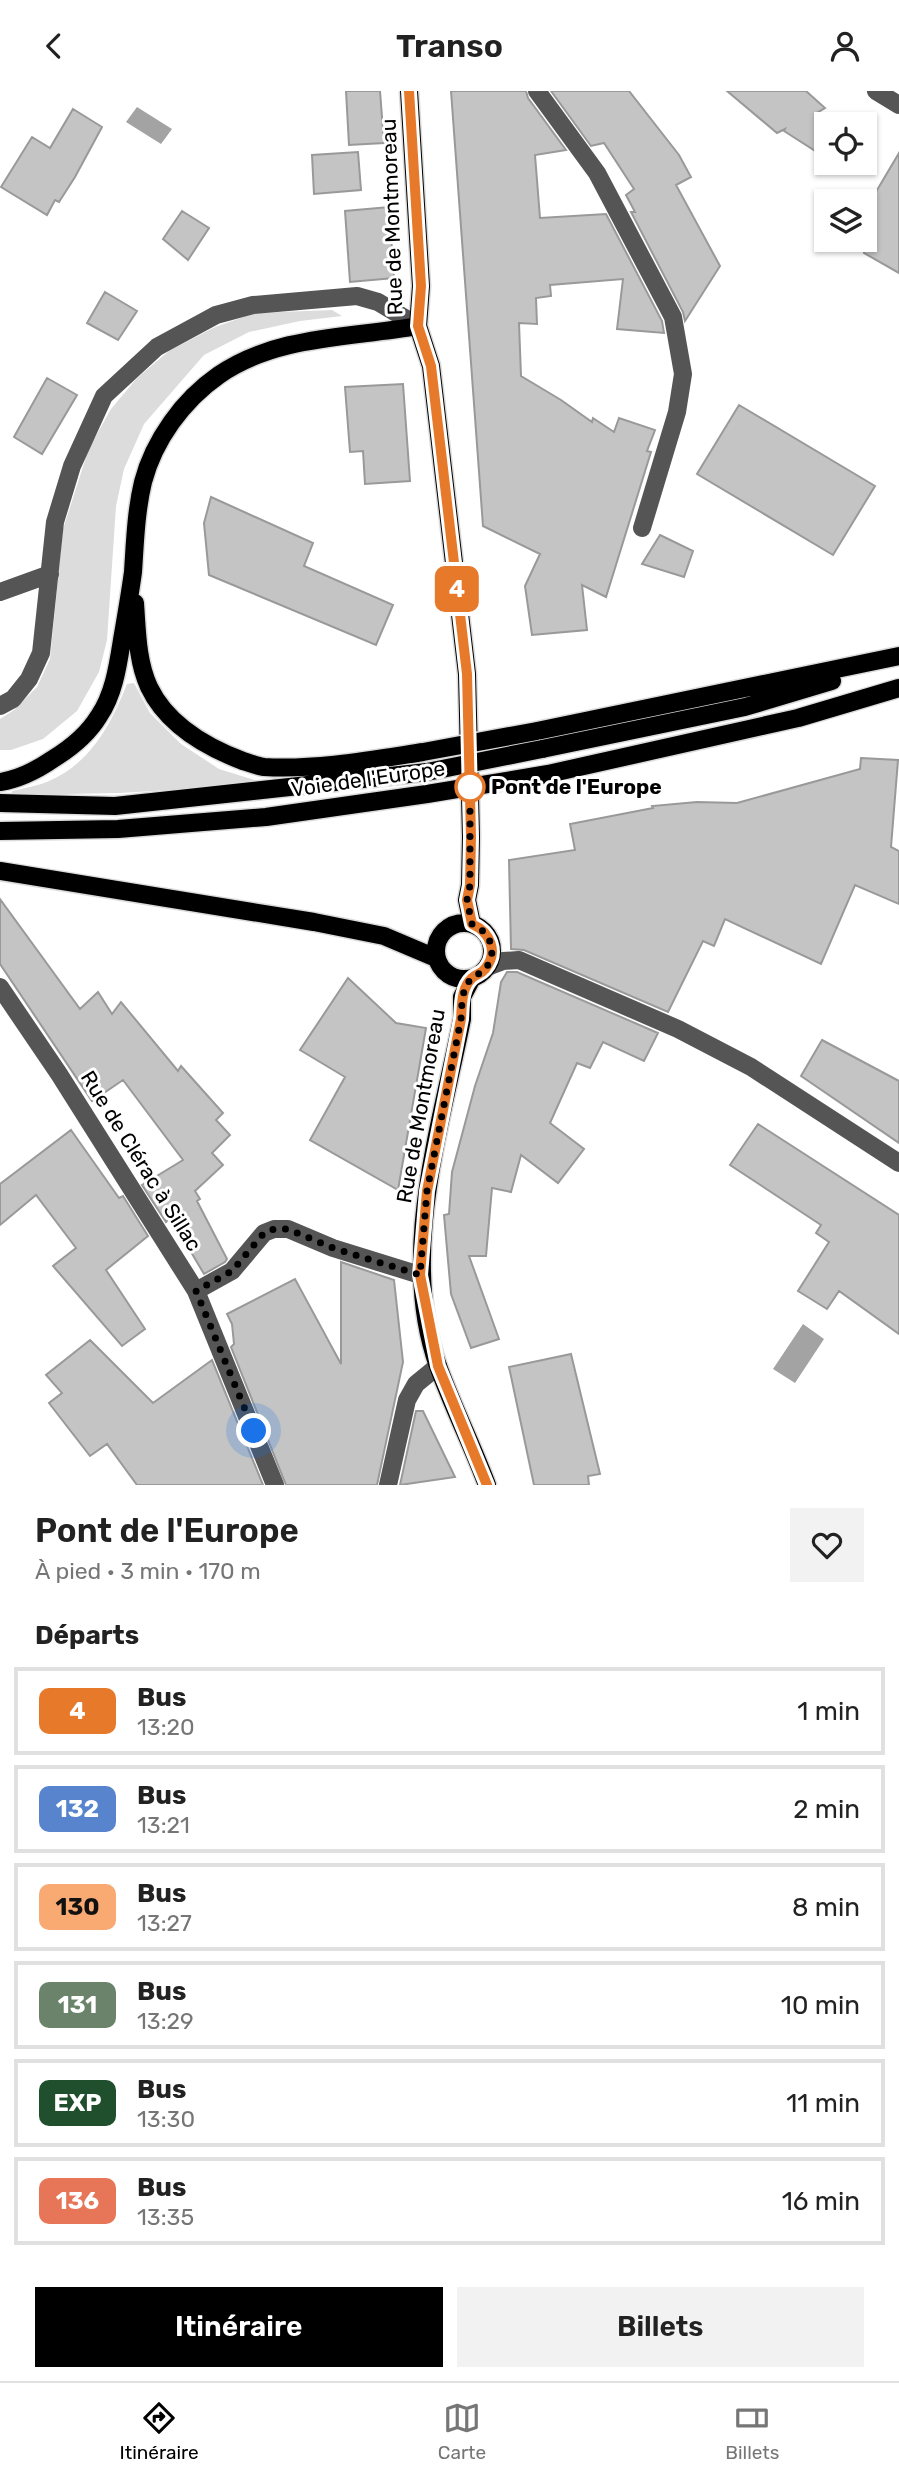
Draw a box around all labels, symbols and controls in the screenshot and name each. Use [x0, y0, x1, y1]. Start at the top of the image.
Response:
icon: back [35, 27, 73, 65]
text: Transo [396, 27, 503, 65]
icon: person [826, 27, 864, 65]
map controls [814, 112, 877, 252]
button: locate [814, 112, 877, 175]
street label: Rue de Montmoreau [376, 118, 407, 316]
button: layers [814, 189, 877, 252]
line badge: 4 [434, 566, 480, 612]
text: 4 [449, 575, 465, 603]
street label: Voie de l'Europe [289, 755, 446, 802]
marker: Pont de l'Europe [455, 772, 485, 802]
place label: Pont de l'Europe [491, 774, 662, 799]
street label: Rue de Montmoreau [391, 1007, 450, 1205]
street label: Rue de Clérac à Sillac [76, 1066, 207, 1256]
your location [236, 1413, 271, 1448]
button: heart [790, 1508, 864, 1582]
text: Pont de l'Europe [35, 1511, 299, 1550]
text: À pied · 3 min · 170 m [35, 1557, 261, 1585]
text: Départs [35, 1620, 139, 1651]
text: Bus [137, 1682, 186, 1713]
text: 1 min [797, 1696, 860, 1727]
text: 4 [69, 1697, 86, 1725]
text: 13:20 [137, 1713, 195, 1741]
text: Bus [137, 1780, 186, 1811]
text: 2 min [793, 1794, 860, 1825]
text: 132 [56, 1795, 99, 1823]
text: 13:21 [137, 1811, 190, 1839]
text: Bus [137, 1878, 186, 1909]
text: 8 min [792, 1892, 860, 1923]
text: 130 [55, 1893, 100, 1921]
text: 13:27 [137, 1909, 192, 1937]
text: Bus [137, 1976, 186, 2007]
text: 10 min [781, 1990, 860, 2021]
text: 131 [58, 1991, 97, 2019]
text: 13:29 [137, 2007, 194, 2035]
text: Bus [137, 2074, 186, 2105]
text: 11 min [786, 2088, 860, 2119]
text: EXP [53, 2089, 102, 2117]
text: 13:30 [137, 2105, 195, 2133]
text: Bus [137, 2172, 186, 2203]
text: 16 min [782, 2186, 860, 2217]
text: 136 [56, 2187, 99, 2215]
text: 13:35 [137, 2203, 194, 2231]
button: Itinéraire [35, 2287, 443, 2367]
button: Billets [457, 2287, 864, 2367]
tab: Itinéraire [120, 2399, 199, 2464]
tab: Carte [438, 2399, 486, 2464]
tab: Billets [725, 2399, 779, 2464]

